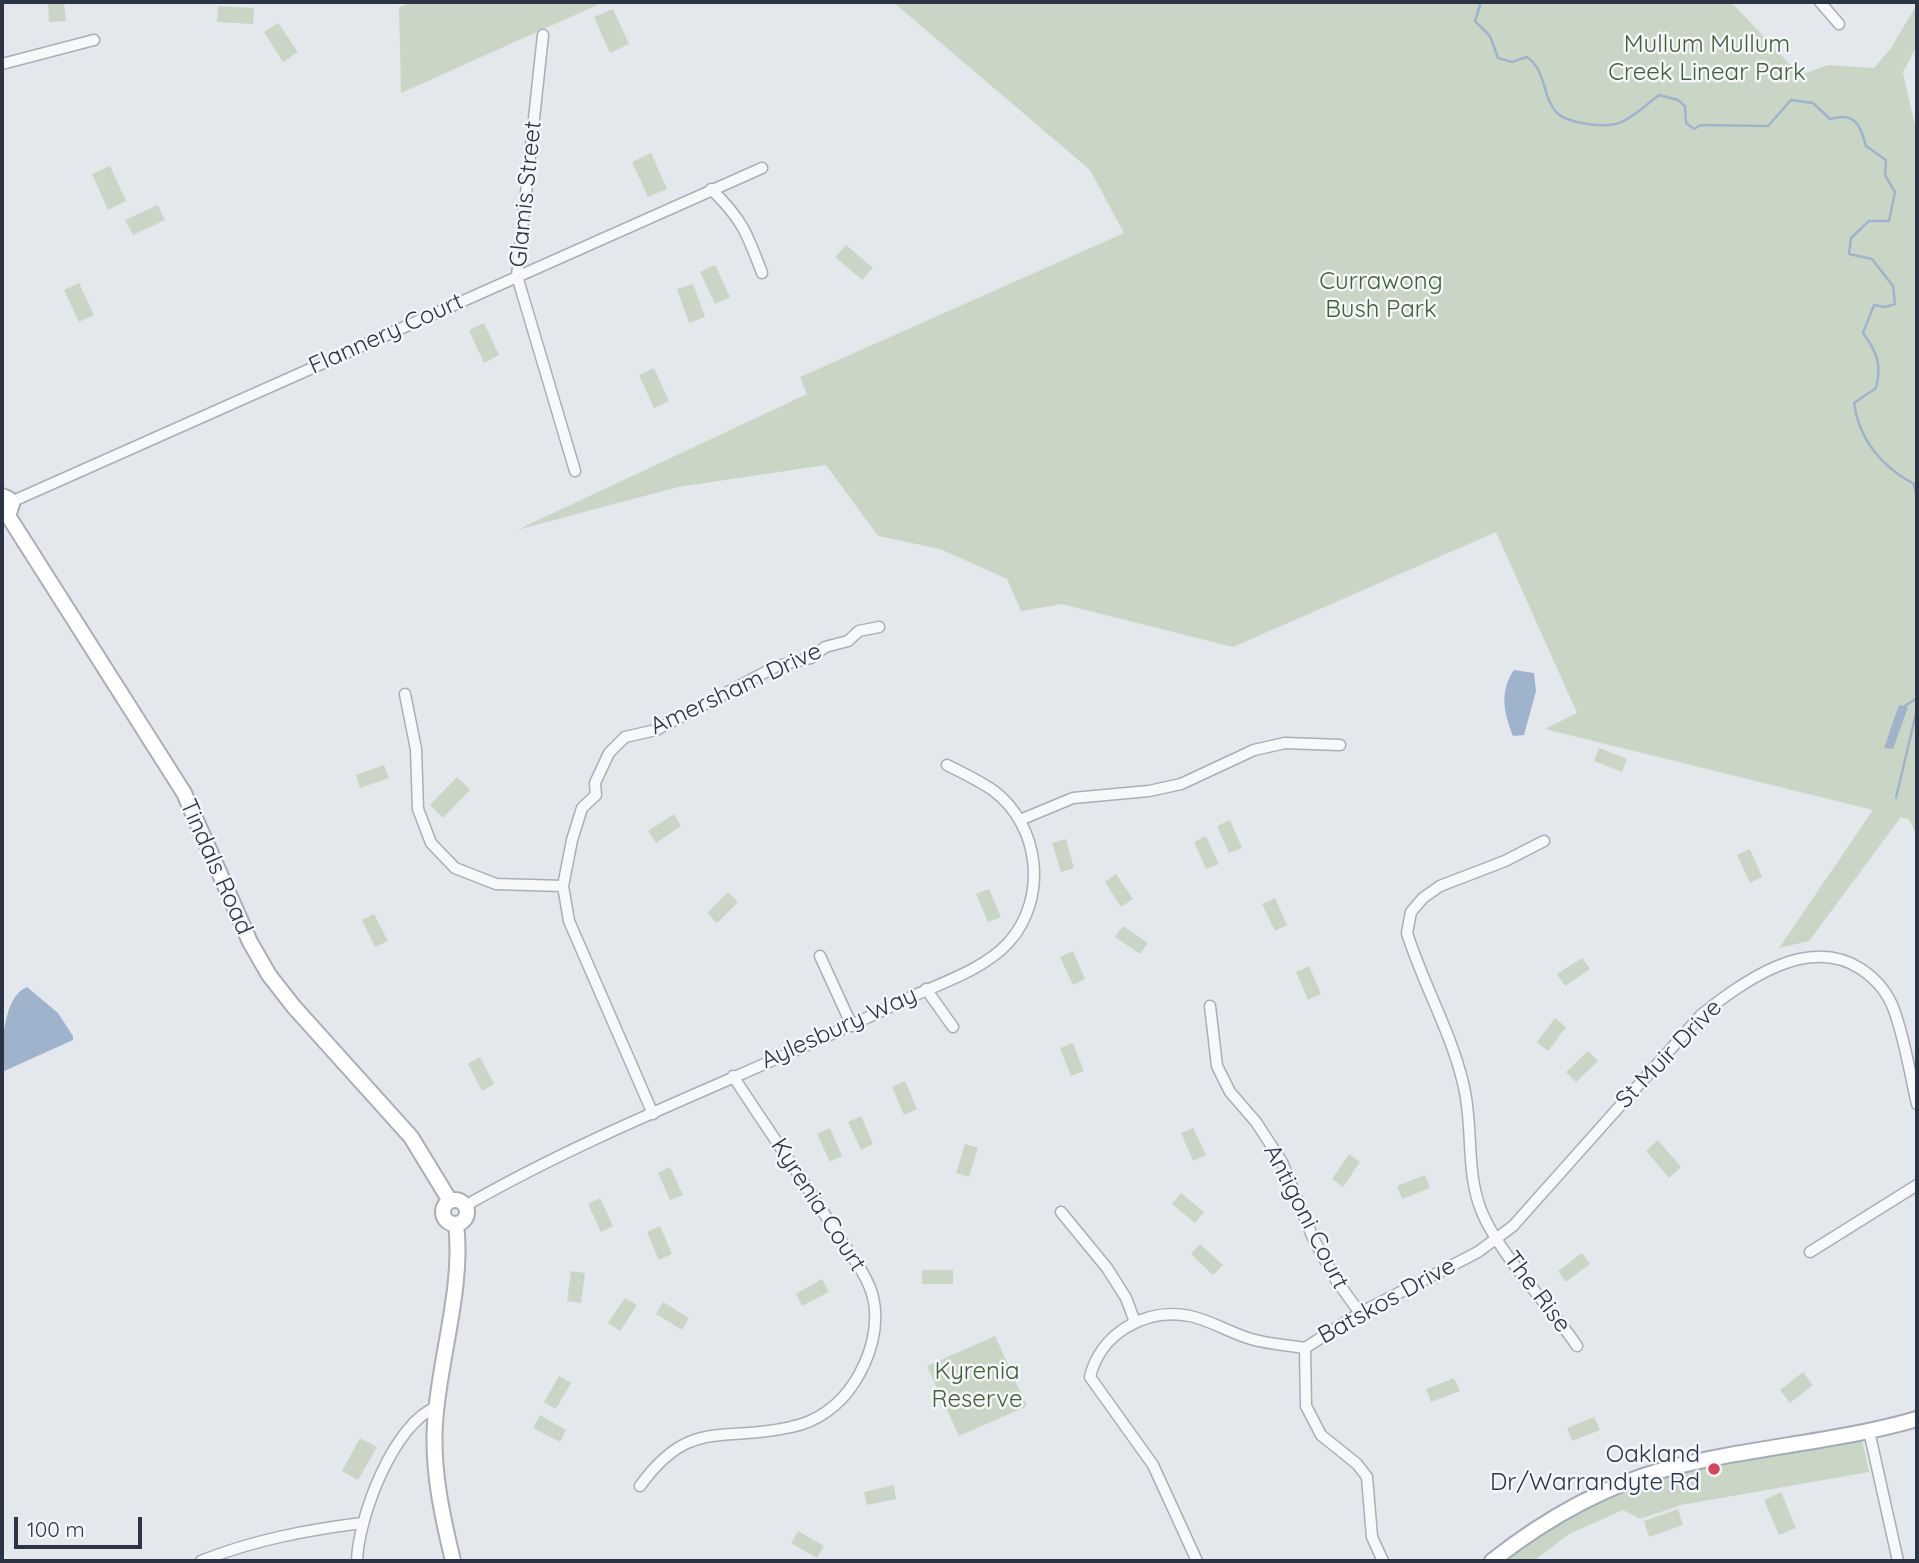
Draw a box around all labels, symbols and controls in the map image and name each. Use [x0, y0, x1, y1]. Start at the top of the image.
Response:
park label: Mullum Mullum Creek Linear Park [1608, 31, 1806, 87]
street label: Glamis Street [504, 119, 548, 269]
park label: Currawong Bush Park [1319, 268, 1443, 324]
street label: Flannery Court [305, 287, 467, 381]
street label: Amersham Drive [646, 637, 826, 741]
street label: Tindals Road [173, 795, 259, 939]
street label: Aylesbury Way [757, 981, 921, 1075]
street label: St Muir Drive [1610, 994, 1728, 1114]
street label: Kyrenia Court [764, 1133, 872, 1277]
street label: Antigoni Court [1257, 1140, 1355, 1294]
street label: The Rise [1497, 1246, 1577, 1338]
street label: Batskos Drive [1313, 1251, 1461, 1351]
park label: Kyrenia Reserve [932, 1358, 1022, 1414]
place label: Oakland Dr/Warrandyte Rd [1490, 1441, 1700, 1497]
marker: Oakland Dr/Warrandyte Rd [1706, 1461, 1722, 1477]
scale bar [18, 1504, 145, 1548]
text: 100 m [27, 1516, 85, 1542]

